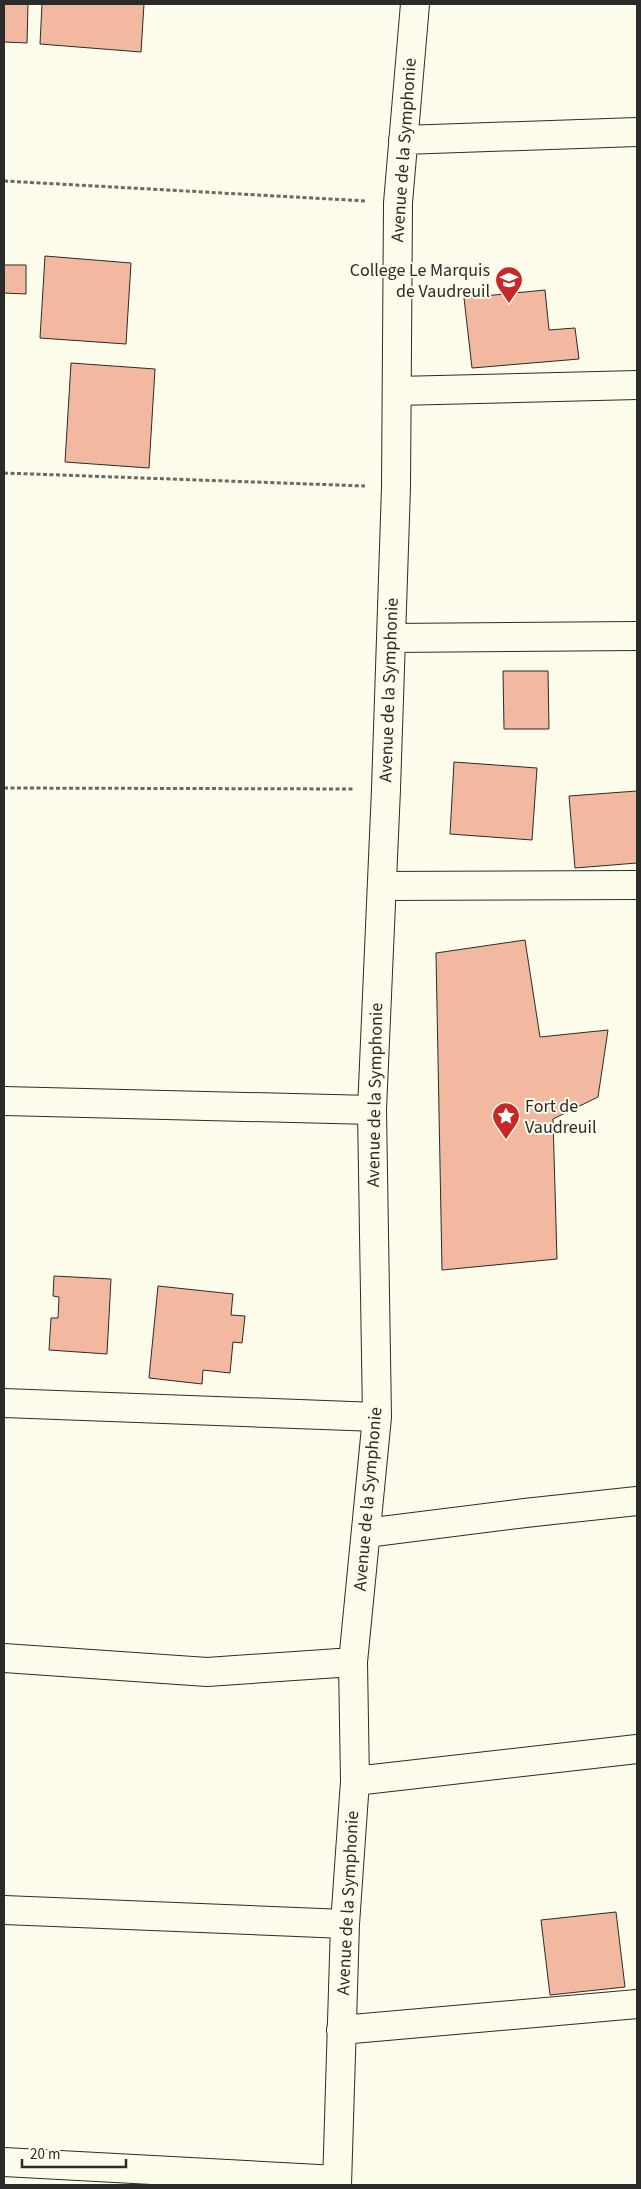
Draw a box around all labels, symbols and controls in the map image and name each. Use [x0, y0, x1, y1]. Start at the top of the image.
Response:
street label: Avenue de la Symphonie [385, 57, 423, 243]
place label: College Le Marquis de Vaudreuil [350, 258, 490, 304]
school or university icon: College Le Marquis de Vaudreuil [494, 265, 524, 304]
street label: Avenue de la Symphonie [373, 597, 405, 783]
street label: Avenue de la Symphonie [361, 1002, 389, 1187]
place label: Fort de Vaudreuil [525, 1094, 597, 1140]
place icon: Fort de Vaudreuil [491, 1101, 521, 1140]
street label: Avenue de la Symphonie [348, 1406, 388, 1592]
street label: Avenue de la Symphonie [331, 1810, 365, 1996]
scale bar [22, 2136, 126, 2168]
text: 20 m [30, 2144, 60, 2165]

